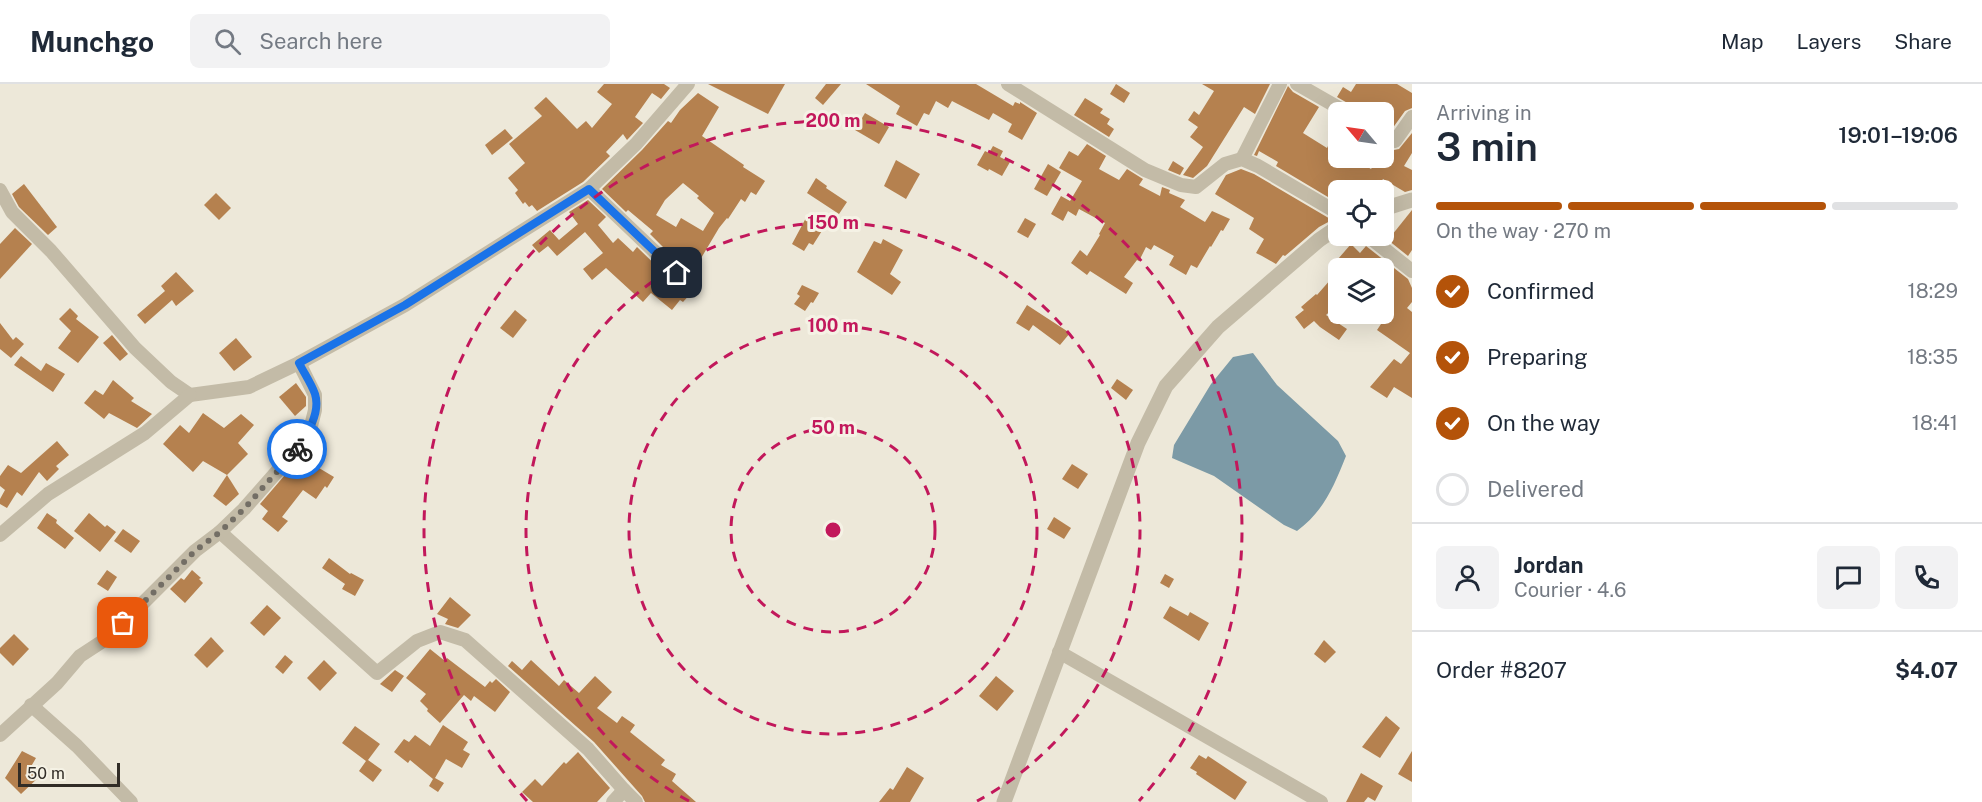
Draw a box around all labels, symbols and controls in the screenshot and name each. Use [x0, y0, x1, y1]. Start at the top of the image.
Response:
search box [190, 14, 610, 68]
text: Munchgo [30, 25, 154, 58]
icon: search [211, 25, 244, 58]
text: Search here [259, 28, 383, 54]
text: Map [1721, 29, 1764, 54]
text: Layers [1797, 29, 1861, 54]
text: Share [1894, 29, 1952, 54]
text: Arriving in [1436, 101, 1531, 125]
north arrow [1328, 102, 1394, 168]
map controls [1328, 102, 1394, 324]
text: 200 m [806, 110, 860, 131]
text: 19:01–19:06 [1838, 122, 1958, 148]
text: 3 min [1436, 124, 1538, 170]
button: locate [1328, 180, 1394, 246]
text: 150 m [807, 212, 859, 233]
text: On the way · 270 m [1436, 219, 1611, 243]
pin [651, 247, 702, 298]
icon: home [660, 256, 693, 289]
button: layers [1328, 258, 1394, 324]
icon: check [1436, 275, 1469, 308]
text: Confirmed [1487, 278, 1594, 304]
text: 18:29 [1908, 279, 1958, 303]
text: 100 m [807, 315, 859, 336]
icon: check [1436, 341, 1469, 374]
text: Preparing [1487, 344, 1588, 370]
text: 18:35 [1907, 345, 1958, 369]
icon: check [1436, 407, 1469, 440]
text: On the way [1487, 410, 1600, 436]
text: 18:41 [1912, 411, 1958, 435]
text: 50 m [811, 417, 855, 438]
courier [267, 419, 327, 479]
icon: bike [281, 433, 314, 466]
text: Delivered [1487, 476, 1584, 502]
centre of rings [823, 520, 843, 540]
button: person [1436, 546, 1499, 609]
button: chat [1817, 546, 1880, 609]
button: phone [1895, 546, 1958, 609]
text: Jordan [1514, 552, 1583, 578]
text: Courier · 4.6 [1514, 578, 1626, 602]
pin [97, 597, 148, 648]
icon: bag [106, 606, 139, 639]
text: Order #8207 [1436, 657, 1567, 683]
text: $4.07 [1895, 657, 1958, 683]
scale bar [18, 760, 120, 788]
text: 50 m [27, 764, 65, 783]

